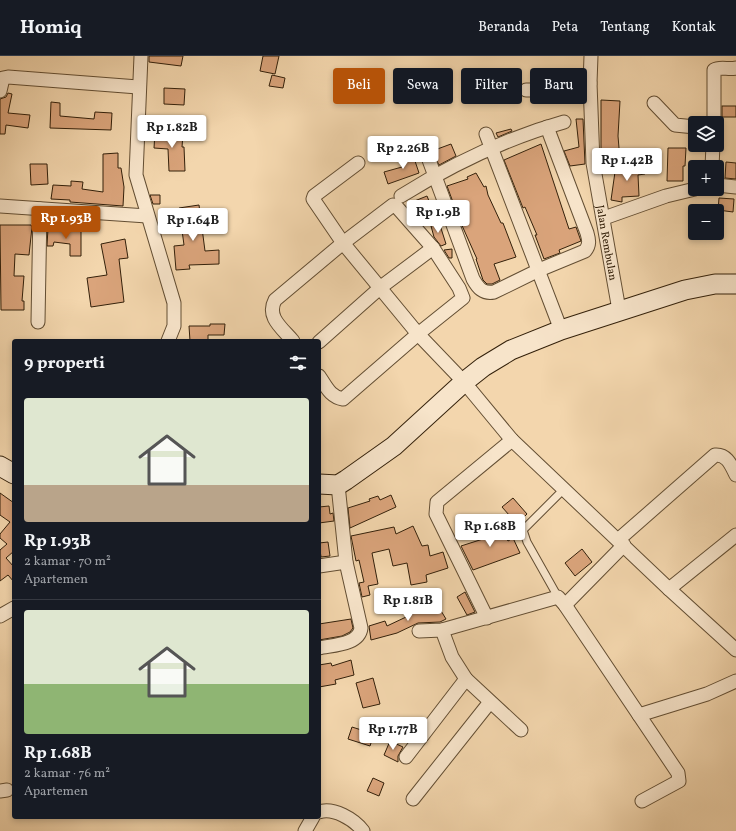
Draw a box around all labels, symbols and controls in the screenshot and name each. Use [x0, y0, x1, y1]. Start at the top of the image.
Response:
text: Homiq [20, 15, 82, 41]
text: Beranda [478, 18, 530, 37]
text: Peta [552, 18, 578, 37]
text: Tentang [600, 18, 650, 37]
text: Kontak [672, 18, 716, 37]
chip: Beli [333, 68, 385, 104]
chip: Sewa [393, 68, 453, 104]
chip: Filter [461, 68, 522, 104]
chip: Baru [530, 68, 587, 104]
pin: Rp 1.82B [131, 115, 213, 149]
map controls [688, 116, 724, 240]
button: layers [688, 116, 724, 152]
text: Rp 1.82B [146, 119, 198, 137]
pin: Rp 2.26B [362, 136, 444, 170]
text: Rp 2.26B [377, 140, 430, 158]
pin: Rp 1.42B [586, 148, 668, 182]
text: Rp 1.42B [601, 152, 653, 170]
button: + [688, 160, 724, 196]
pin: Rp 1.9B [401, 200, 475, 234]
text: Rp 1.9B [416, 204, 460, 222]
street label: Jalan Rembulan [592, 204, 620, 282]
button: − [688, 204, 724, 240]
pin: Rp 1.93B [25, 206, 107, 240]
pin: Rp 1.64B [152, 208, 234, 242]
text: Rp 1.93B [40, 210, 92, 228]
text: Rp 1.64B [167, 212, 219, 230]
text: 9 properti [24, 352, 105, 375]
icon: filters [287, 352, 309, 374]
icon: home [131, 424, 203, 496]
pin: Rp 1.68B [449, 514, 531, 548]
text: Rp 1.68B [464, 518, 516, 536]
text: Rp 1.93B [24, 530, 91, 553]
text: 2 kamar · 70 m² [24, 553, 111, 571]
text: Apartemen [24, 571, 88, 589]
pin: Rp 1.81B [367, 588, 449, 622]
text: Rp 1.81B [383, 592, 433, 610]
icon: home [131, 636, 203, 708]
pin: Rp 1.77B [352, 717, 434, 751]
text: Rp 1.77B [368, 721, 418, 739]
text: Rp 1.68B [24, 742, 92, 765]
text: 2 kamar · 76 m² [24, 765, 110, 783]
text: Apartemen [24, 783, 88, 801]

